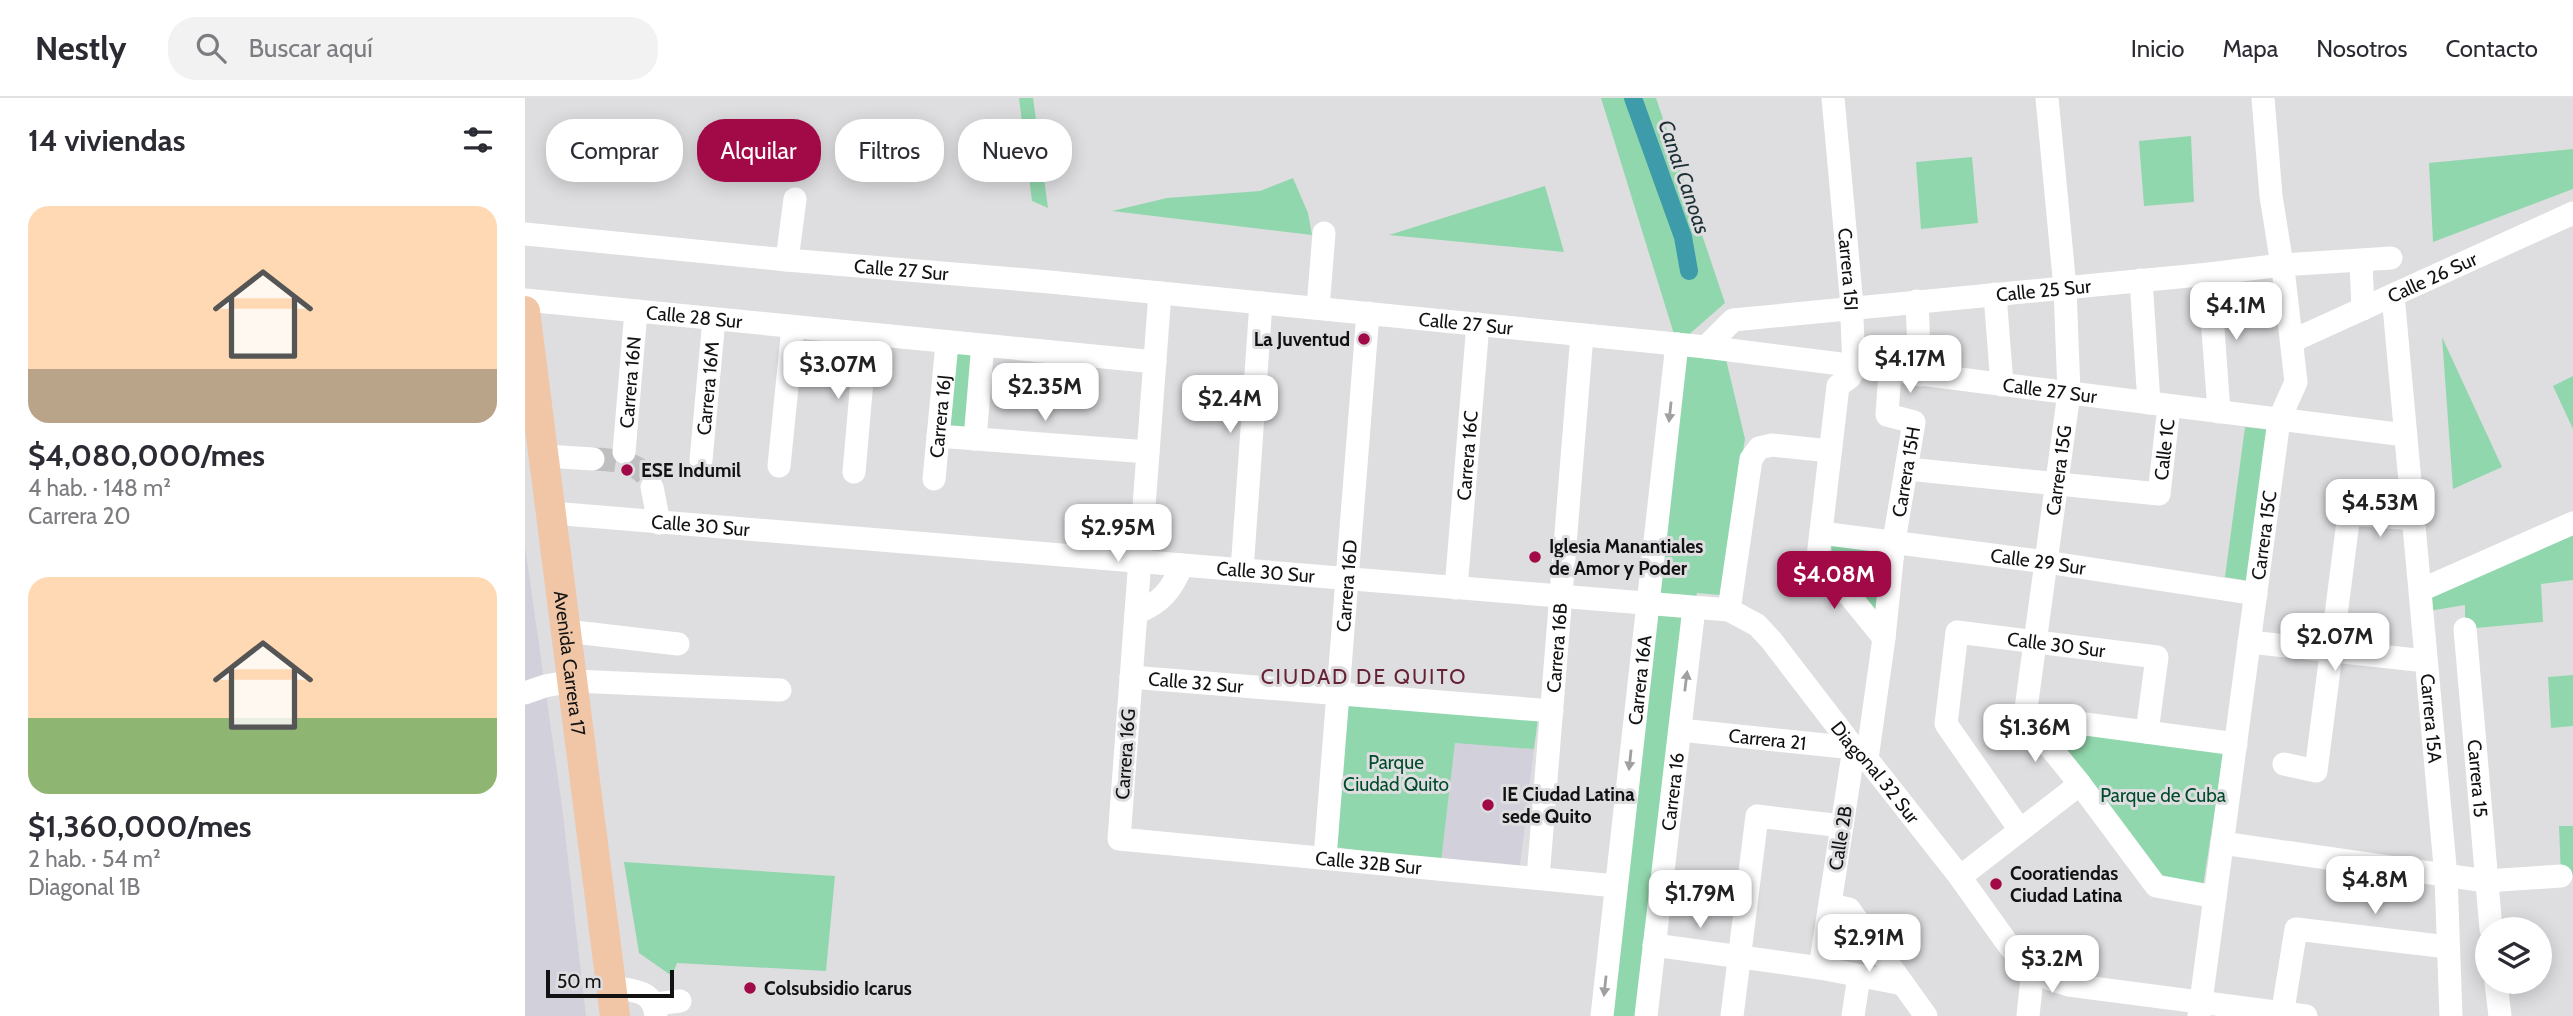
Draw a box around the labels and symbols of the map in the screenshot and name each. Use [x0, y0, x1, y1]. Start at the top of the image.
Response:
water label: Canal Canoas [1653, 117, 1716, 237]
street label: Carrera 15I [1833, 227, 1863, 311]
street label: Calle 26 Sur [2384, 247, 2481, 308]
street label: Calle 27 Sur [853, 255, 949, 285]
street label: Calle 25 Sur [1995, 274, 2092, 307]
pin: $4.1M [2187, 282, 2285, 342]
street label: Calle 28 Sur [645, 301, 743, 333]
street label: Calle 27 Sur [1418, 308, 1514, 340]
place label: La Juventud [1254, 328, 1350, 351]
marker: La Juventud [1356, 331, 1372, 347]
street label: Carrera 16N [615, 335, 646, 429]
pin: $4.17M [1853, 336, 1967, 395]
street label: Carrera 16M [692, 340, 724, 436]
pin: $3.07M [781, 342, 895, 401]
pin: $2.35M [988, 364, 1102, 423]
street label: Calle 27 Sur [2001, 373, 2098, 408]
street label: Carrera 16J [925, 374, 956, 459]
pin: $2.4M [1181, 376, 1279, 435]
one-way arrow [1664, 401, 1675, 423]
street label: Carrera 16C [1452, 409, 1483, 501]
street label: Calle 1C [2150, 417, 2179, 482]
street label: Carrera 15G [2041, 424, 2076, 517]
street label: Carrera 15H [1887, 425, 1925, 519]
place label: ESE Indumil [641, 459, 741, 482]
marker: ESE Indumil [619, 462, 635, 478]
pin: $4.53M [2323, 480, 2437, 539]
street label: Carrera 15C [2247, 489, 2281, 581]
pin: $2.95M [1061, 504, 1175, 564]
street label: Calle 30 Sur [650, 510, 750, 541]
place label: Iglesia Manantiales de Amor y Poder [1549, 535, 1703, 580]
street label: Carrera 16D [1332, 539, 1362, 633]
street label: Calle 29 Sur [1989, 544, 2087, 580]
marker: Iglesia Manantiales de Amor y Poder [1527, 549, 1543, 565]
pin: $4.08M [1777, 552, 1891, 611]
street label: Calle 30 Sur [1215, 557, 1316, 588]
street label: Avenida Carrera 17 [549, 589, 590, 738]
street label: Carrera 16B [1542, 602, 1572, 694]
pin: $2.07M [2278, 614, 2392, 673]
street label: Calle 30 Sur [2006, 627, 2107, 662]
street label: Carrera 16A [1624, 634, 1656, 726]
district label: CIUDAD DE QUITO [1261, 664, 1467, 689]
street label: Calle 32 Sur [1147, 667, 1244, 698]
one-way arrow [1680, 669, 1691, 691]
street label: Carrera 15A [2416, 673, 2447, 764]
pin: $1.36M [1978, 704, 2092, 764]
street label: Carrera 16G [1111, 708, 1140, 800]
street label: Diagonal 32 Sur [1826, 717, 1924, 828]
street label: Carrera 21 [1728, 724, 1807, 755]
street label: Carrera 15 [2463, 739, 2492, 818]
one-way arrow [1625, 749, 1636, 771]
park label: Parque Ciudad Quito [1343, 751, 1449, 796]
street label: Carrera 16 [1657, 751, 1689, 832]
place label: IE Ciudad Latina sede Quito [1502, 783, 1635, 828]
park label: Parque de Cuba [2100, 784, 2226, 807]
marker: IE Ciudad Latina sede Quito [1480, 797, 1496, 813]
street label: Calle 2B [1824, 804, 1857, 872]
street label: Calle 32B Sur [1314, 847, 1422, 880]
pin: $4.8M [2326, 856, 2424, 916]
place label: Cooratiendas Ciudad Latina [2010, 862, 2123, 907]
pin: $1.79M [1643, 870, 1757, 930]
marker: Cooratiendas Ciudad Latina [1988, 876, 2004, 892]
pin: $2.91M [1812, 914, 1926, 974]
pin: $3.2M [2003, 936, 2101, 995]
scale bar [546, 967, 674, 999]
one-way arrow [1599, 975, 1610, 997]
place label: Colsubsidio Icarus [764, 977, 912, 1000]
marker: Colsubsidio Icarus [742, 980, 758, 996]

